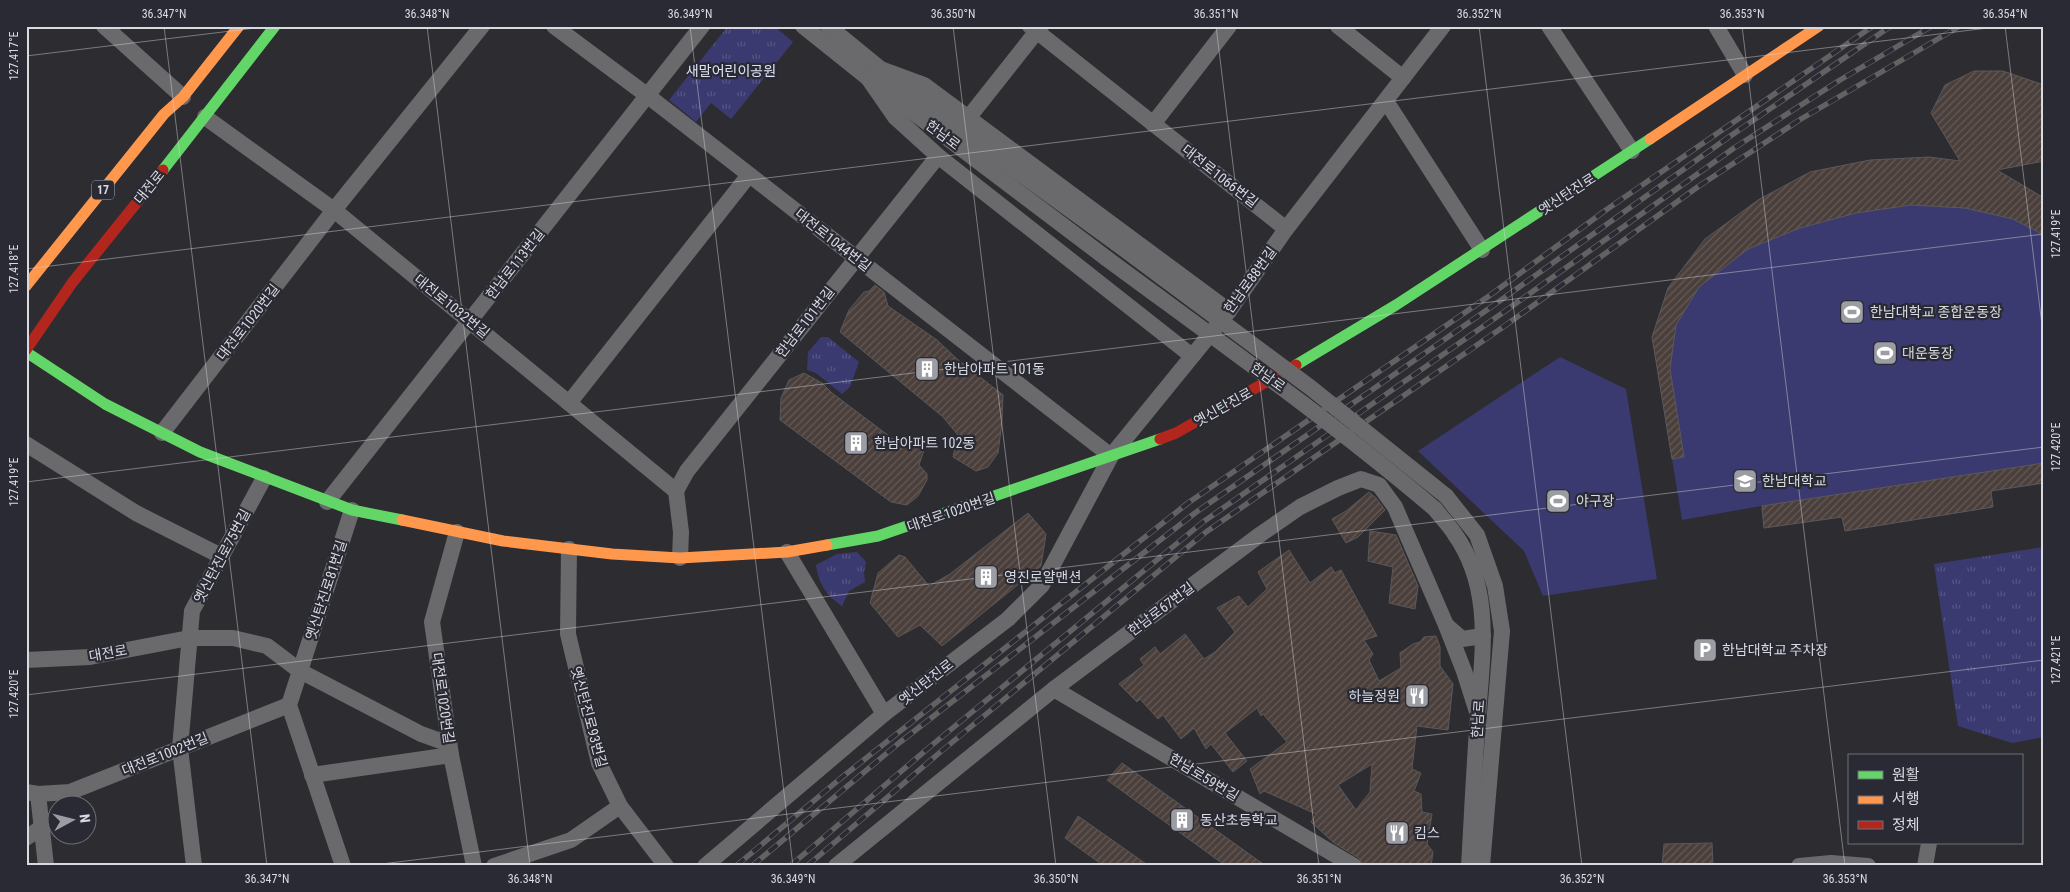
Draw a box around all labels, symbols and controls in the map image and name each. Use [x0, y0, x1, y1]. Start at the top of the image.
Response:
text: 36.347°N [142, 7, 186, 21]
text: 36.348°N [405, 7, 449, 21]
text: 36.349°N [668, 7, 712, 21]
text: 36.350°N [931, 7, 975, 21]
text: 36.351°N [1194, 7, 1238, 21]
text: 36.352°N [1457, 7, 1501, 21]
text: 36.353°N [1720, 7, 1764, 21]
text: 36.354°N [1983, 7, 2027, 21]
text: 127.417°E [7, 31, 21, 81]
park label: 새말어린이공원 [686, 63, 776, 79]
street label: 한남로 [923, 117, 963, 153]
street label: 대전로1066번길 [1179, 141, 1261, 211]
street label: 대전로 [131, 167, 167, 207]
street label: 옛신탄진로 [1536, 170, 1598, 218]
road number: 17 [92, 180, 114, 200]
street label: 대전로1044번길 [792, 205, 874, 275]
text: 127.419°E [2049, 209, 2063, 259]
street label: 한남로113번길 [482, 226, 548, 302]
text: 127.418°E [7, 244, 21, 294]
street label: 한남로88번길 [1221, 244, 1279, 316]
street label: 대전로1032번길 [411, 271, 493, 341]
street label: 대전로1020번길 [213, 281, 283, 363]
street label: 한남로101번길 [772, 284, 838, 360]
sports icon: 한남대학교 종합운동장 [1839, 299, 1865, 325]
place label: 한남대학교 종합운동장 [1870, 304, 2002, 320]
sports icon: 대운동장 [1872, 340, 1898, 366]
place label: 대운동장 [1902, 345, 1954, 361]
building icon: 한남아파트 101동 [914, 356, 940, 382]
street label: 한남로 [1248, 359, 1288, 395]
place label: 한남아파트 101동 [944, 361, 1045, 377]
street label: 옛신탄진로 [1191, 384, 1255, 430]
text: 127.420°E [2049, 422, 2063, 472]
building icon: 한남아파트 102동 [843, 430, 869, 456]
place label: 한남아파트 102동 [874, 435, 975, 451]
text: 127.419°E [7, 457, 21, 507]
school or university icon: 한남대학교 [1732, 468, 1758, 494]
place label: 한남대학교 [1762, 473, 1827, 489]
sports icon: 야구장 [1545, 488, 1571, 514]
street label: 대전로1020번길 [905, 489, 997, 535]
place label: 야구장 [1576, 493, 1615, 509]
street label: 옛신탄진로75번길 [191, 506, 253, 606]
street label: 옛신탄진로81번길 [302, 538, 350, 642]
building icon: 영진로얄맨션 [973, 564, 999, 590]
place label: 영진로얄맨션 [1004, 569, 1081, 585]
street label: 한남로67번길 [1125, 579, 1197, 639]
text: 127.421°E [2049, 635, 2063, 685]
parking icon: 한남대학교 주차장 [1692, 637, 1718, 663]
street label: 대전로 [88, 642, 129, 664]
place label: 한남대학교 주차장 [1722, 642, 1828, 658]
street label: 대전로1020번길 [429, 651, 457, 745]
street label: 옛신탄진로 [896, 656, 956, 708]
street label: 옛신탄진로93번길 [568, 665, 610, 769]
text: 127.420°E [7, 669, 21, 719]
restaurant icon: 하늘정원 [1404, 683, 1430, 709]
place label: 하늘정원 [1348, 688, 1400, 704]
street label: 한남로 [1469, 699, 1487, 739]
street label: 대전로1002번길 [119, 729, 211, 779]
street label: 한남로59번길 [1166, 750, 1242, 804]
legend [1848, 754, 2022, 844]
text: 원활 [1892, 766, 1920, 784]
text: 서행 [1892, 790, 1920, 808]
north arrow [48, 794, 98, 844]
building icon: 동산초등학교 [1169, 807, 1195, 833]
place label: 동산초등학교 [1200, 812, 1277, 828]
text: N [76, 813, 93, 824]
text: 정체 [1892, 816, 1920, 834]
restaurant icon: 킴스 [1384, 820, 1410, 846]
place label: 킴스 [1414, 825, 1440, 841]
text: 36.347°N [245, 872, 289, 886]
text: 36.348°N [508, 872, 552, 886]
text: 36.349°N [771, 872, 815, 886]
text: 36.350°N [1034, 872, 1078, 886]
text: 36.351°N [1297, 872, 1341, 886]
text: 36.352°N [1560, 872, 1604, 886]
text: 36.353°N [1823, 872, 1867, 886]

